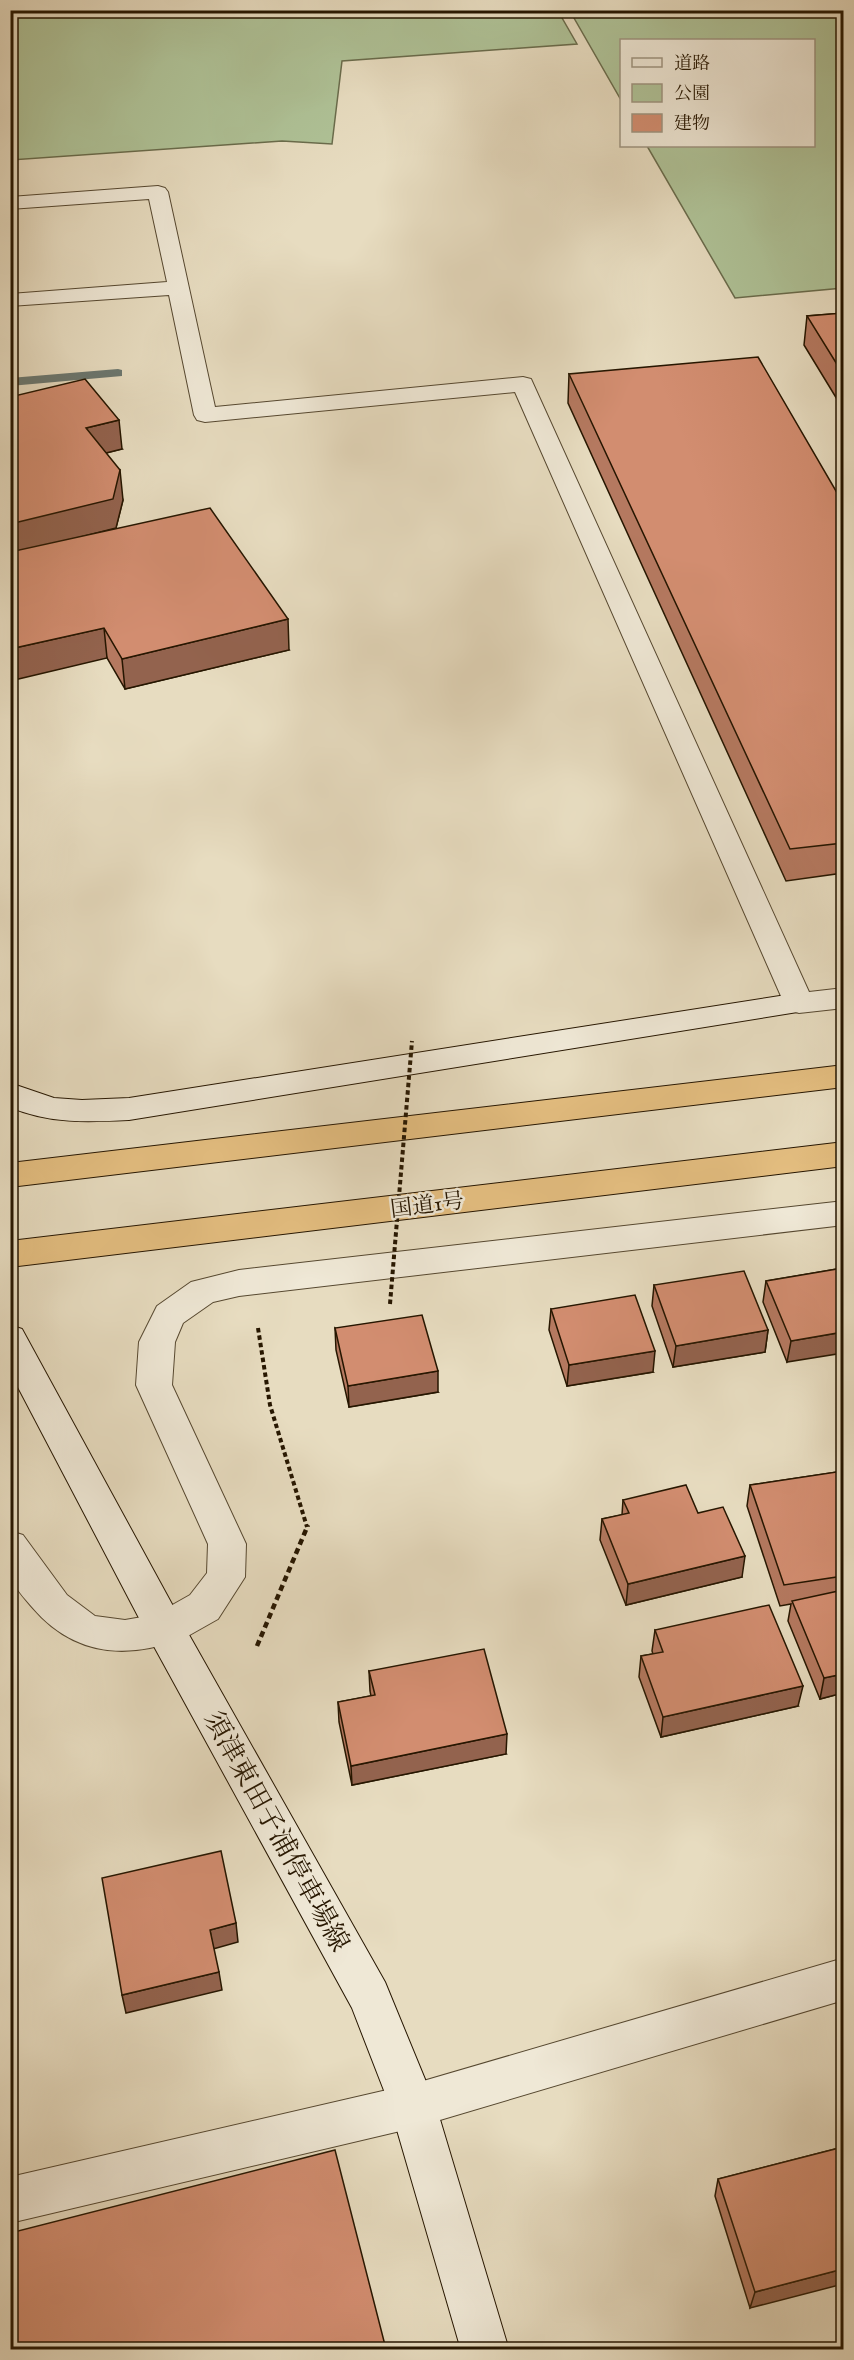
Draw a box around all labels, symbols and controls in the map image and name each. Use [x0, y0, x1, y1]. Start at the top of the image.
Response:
legend [620, 39, 815, 147]
text: 道路 [674, 53, 710, 76]
text: 公園 [674, 83, 710, 106]
text: 建物 [674, 113, 710, 136]
street label: 国道1号 [389, 1188, 466, 1224]
street label: 須津東田子浦停車場線 [195, 1706, 356, 1958]

